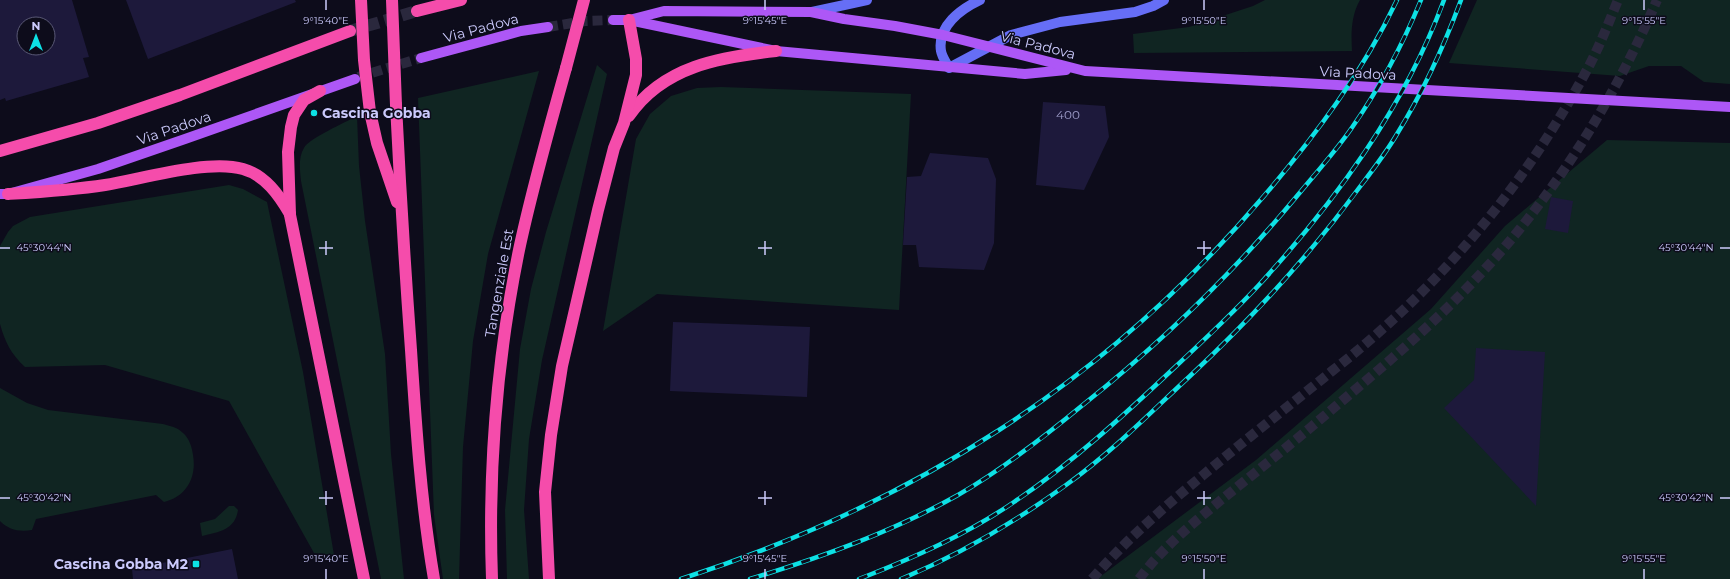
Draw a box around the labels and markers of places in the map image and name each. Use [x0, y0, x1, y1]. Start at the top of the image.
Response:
place label: Cascina Gobba [322, 104, 431, 122]
marker: Cascina Gobba [309, 108, 319, 118]
place label: Cascina Gobba M2 [54, 555, 188, 573]
marker: Cascina Gobba M2 [191, 559, 201, 569]

